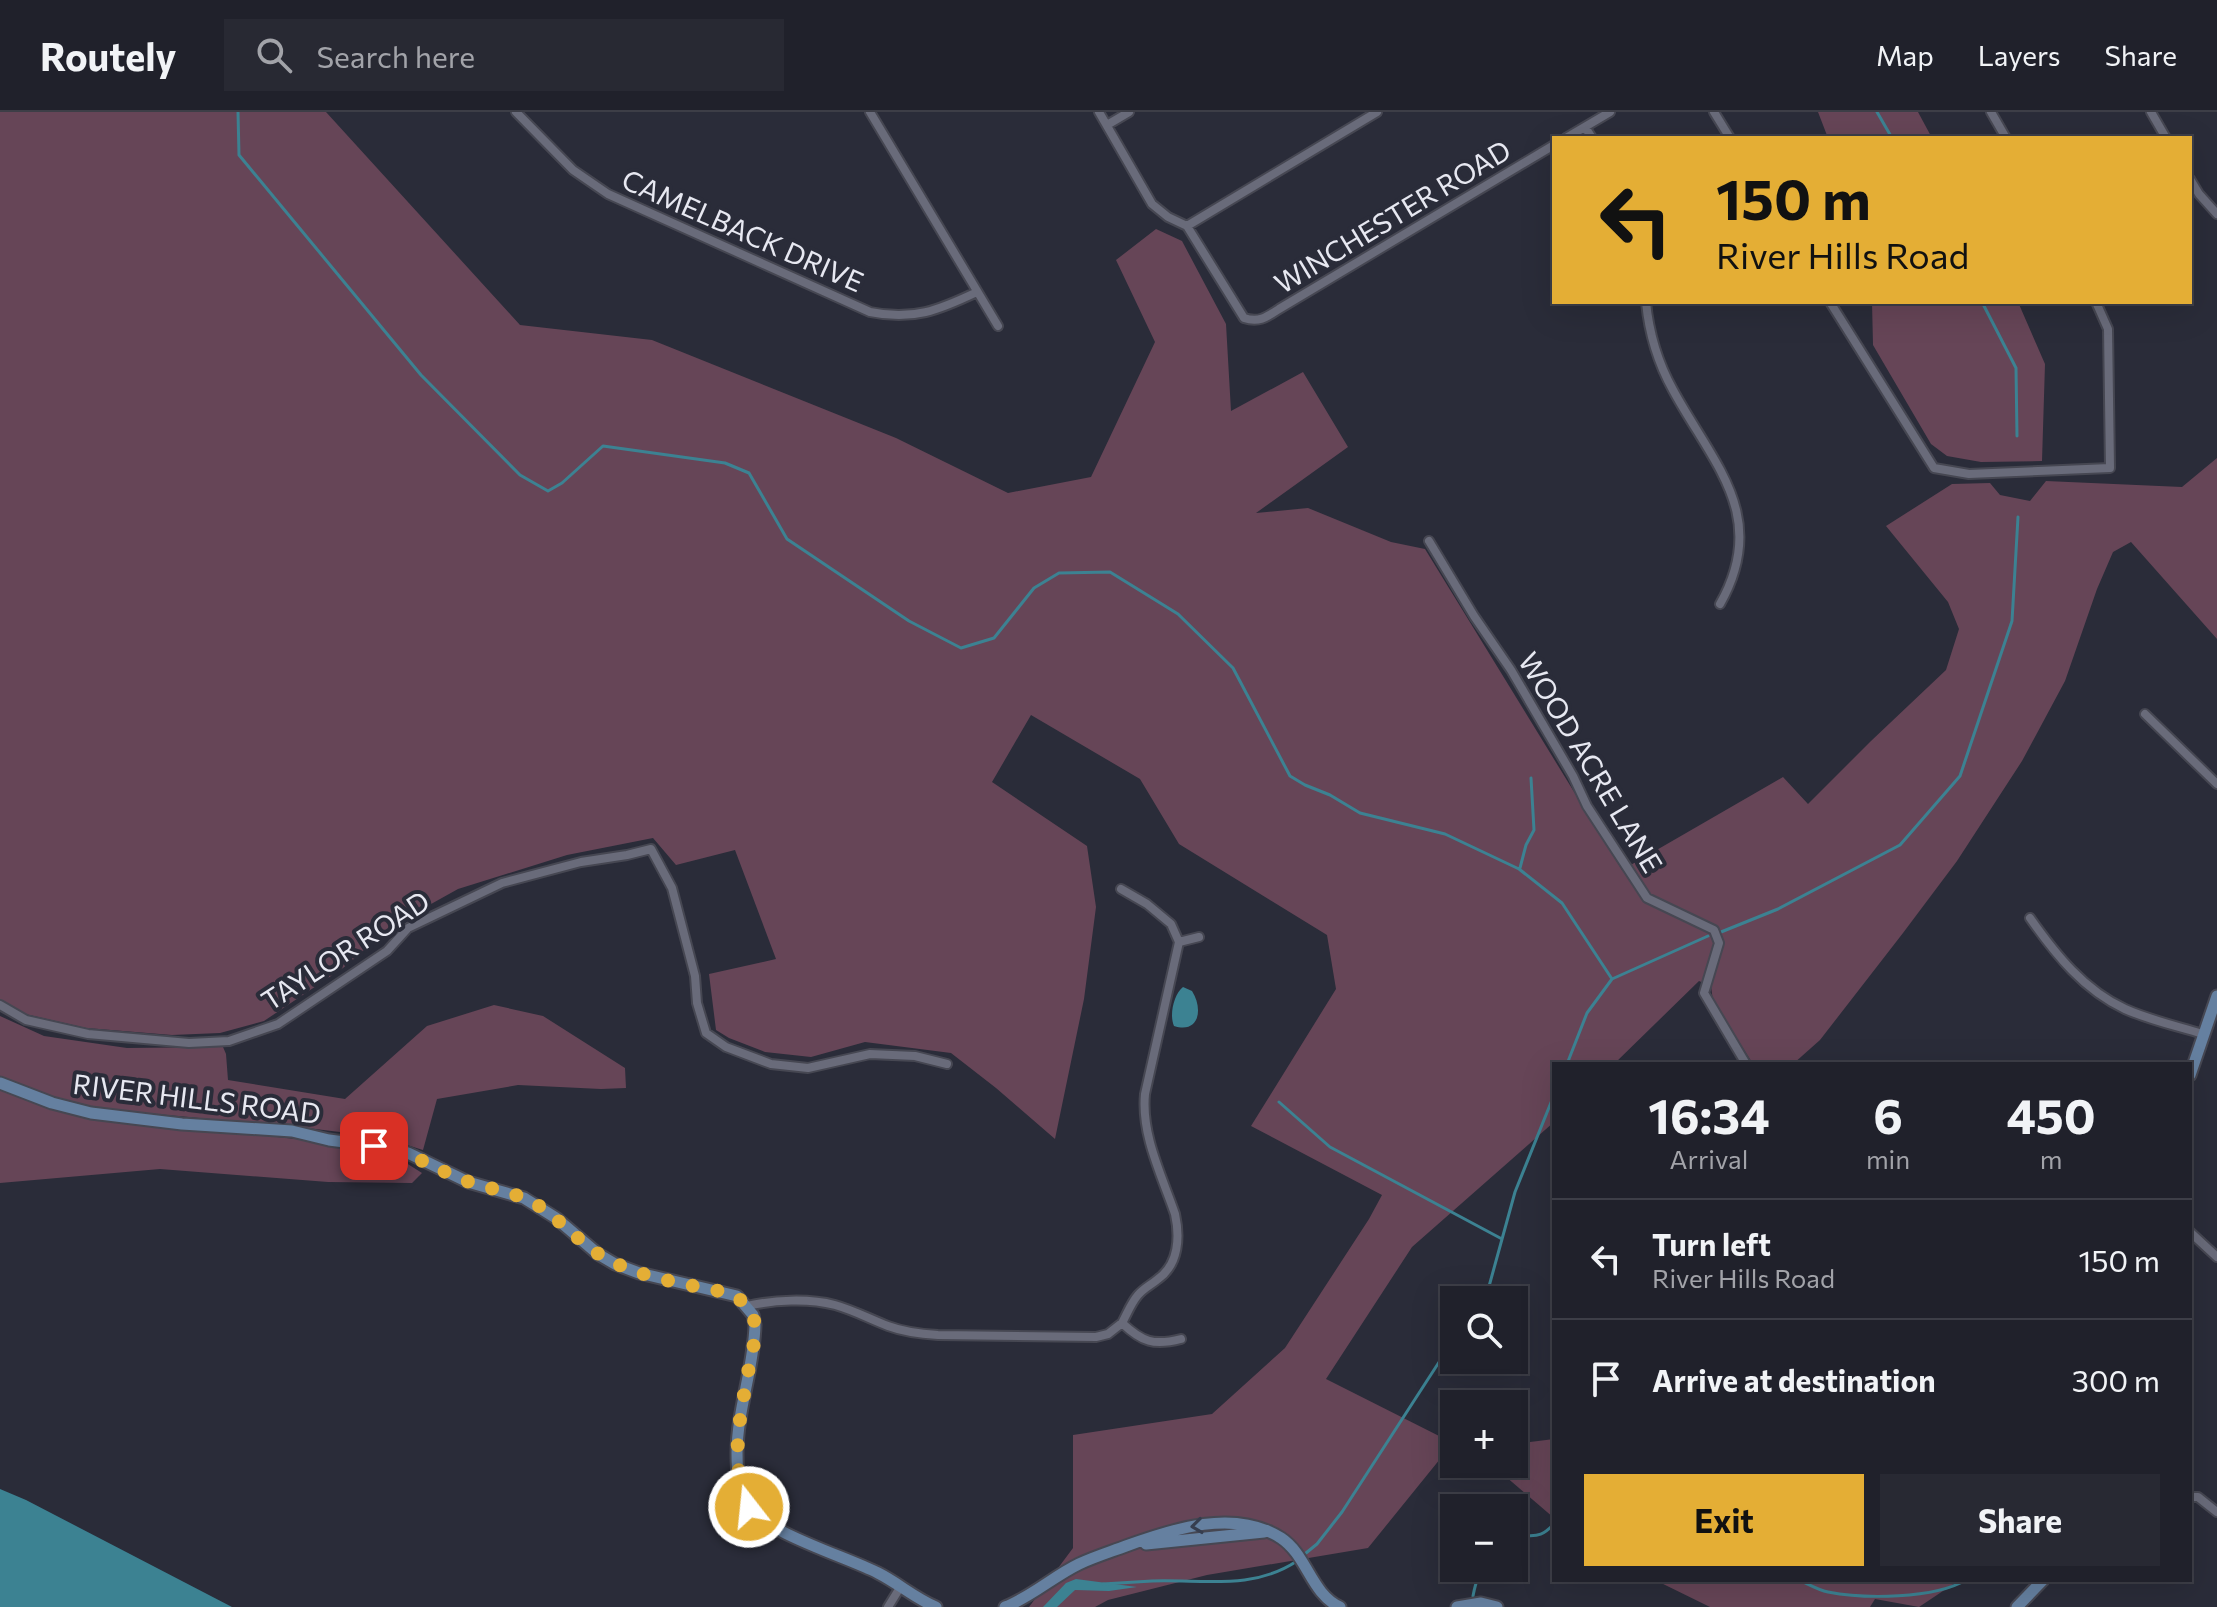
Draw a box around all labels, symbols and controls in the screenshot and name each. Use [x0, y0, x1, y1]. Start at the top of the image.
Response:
search box [224, 19, 784, 91]
text: Routely [40, 32, 176, 79]
icon: search [252, 33, 296, 77]
text: Search here [316, 37, 475, 74]
text: Map [1876, 38, 1934, 72]
text: Layers [1978, 38, 2060, 72]
text: Share [2104, 38, 2177, 72]
street label: WINCHESTER ROAD [1268, 132, 1516, 300]
street label: CAMELBACK DRIVE [617, 161, 869, 299]
text: 150 m [1716, 163, 1871, 232]
icon: left [1584, 168, 1688, 272]
text: River Hills Road [1716, 232, 1969, 276]
street label: WOOD ACRE LANE [1512, 646, 1670, 878]
street label: TAYLOR ROAD [255, 883, 435, 1017]
street label: RIVER HILLS ROAD [71, 1066, 323, 1130]
text: 16:34 [1648, 1085, 1770, 1144]
text: 6 [1873, 1085, 1903, 1144]
text: 450 [2006, 1085, 2096, 1144]
pin [340, 1112, 408, 1180]
icon: arrive [352, 1124, 396, 1168]
text: Arrival [1670, 1143, 1748, 1174]
text: min [1866, 1143, 1910, 1174]
text: m [2040, 1143, 2062, 1174]
text: Turn left [1652, 1225, 1771, 1262]
icon: left [1584, 1237, 1628, 1281]
text: 150 m [2078, 1241, 2160, 1278]
text: River Hills Road [1652, 1262, 1835, 1293]
map controls [1440, 1286, 1528, 1582]
button: search [1440, 1286, 1528, 1374]
icon: arrive [1584, 1357, 1628, 1401]
text: Arrive at destination [1652, 1361, 1936, 1398]
text: 300 m [2072, 1361, 2160, 1398]
button: + [1440, 1390, 1528, 1478]
position arrow [707, 1465, 791, 1549]
button: Exit [1584, 1474, 1864, 1566]
button: Share [1880, 1474, 2160, 1566]
button: − [1440, 1494, 1528, 1582]
one-way arrow [1190, 1517, 1204, 1534]

